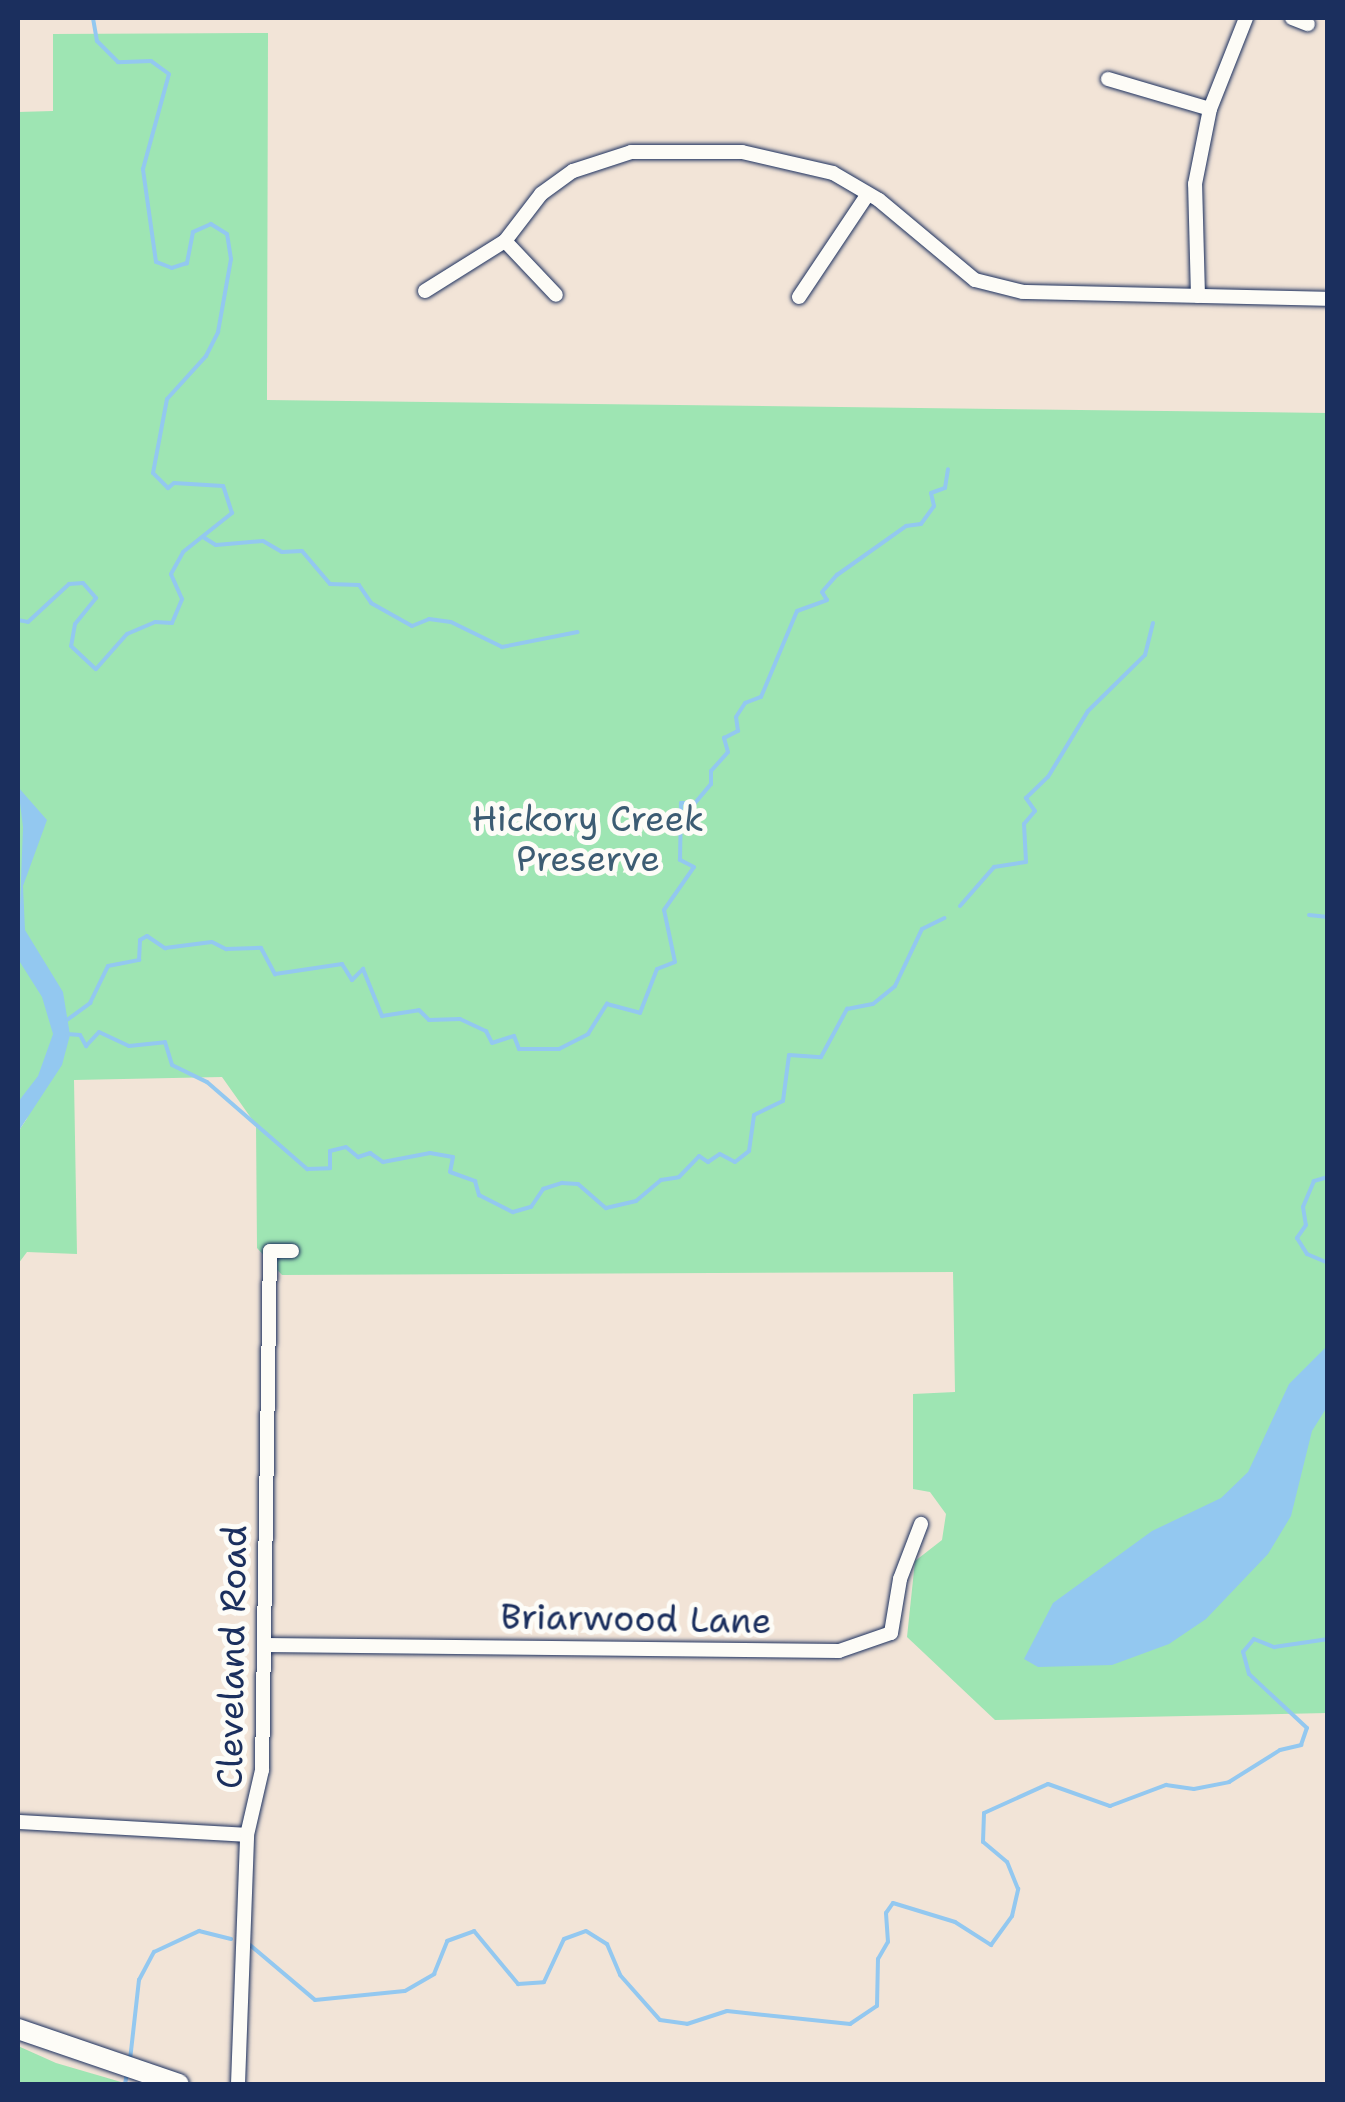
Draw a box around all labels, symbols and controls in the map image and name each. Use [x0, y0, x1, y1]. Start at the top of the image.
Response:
park label: Hickory Creek Preserve [472, 798, 704, 880]
street label: Cleveland Road [209, 1525, 255, 1789]
street label: Briarwood Lane [500, 1596, 772, 1642]

